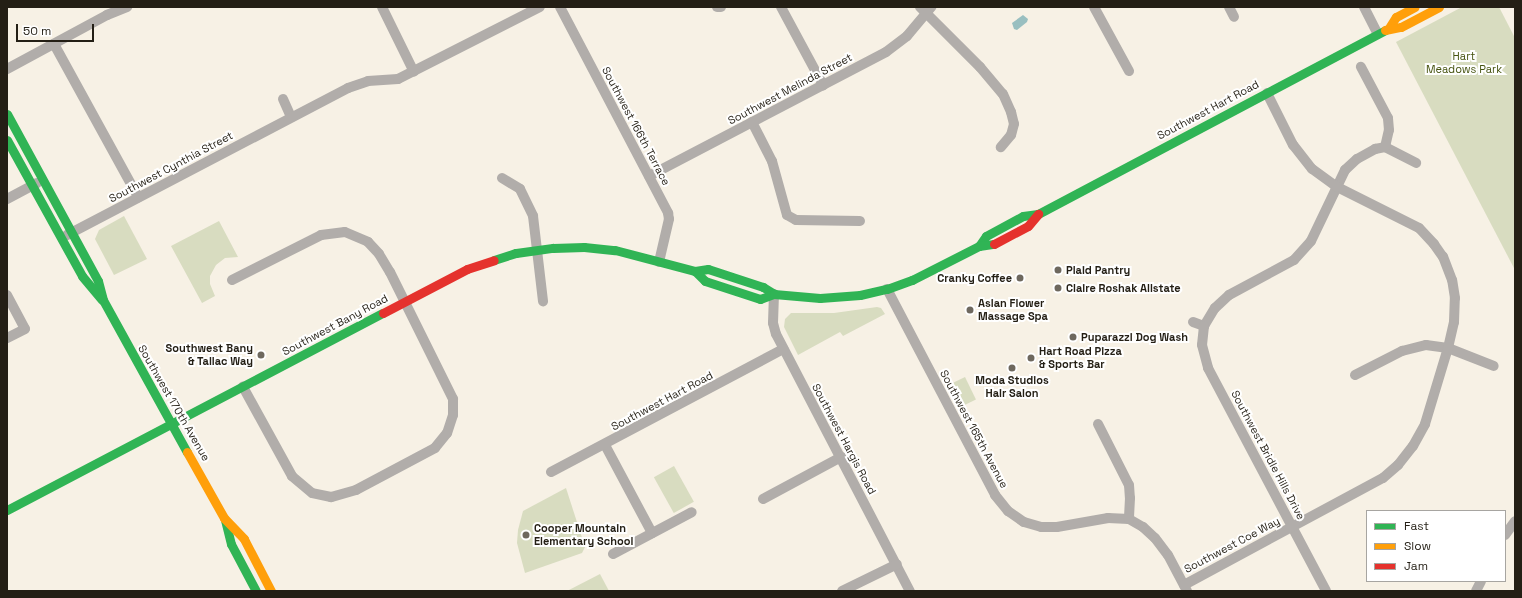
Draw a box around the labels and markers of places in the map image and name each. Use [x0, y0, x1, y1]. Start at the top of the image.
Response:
place label: Plaid Pantry [1066, 263, 1130, 277]
marker: Plaid Pantry [1053, 265, 1063, 275]
place label: Cranky Coffee [937, 271, 1012, 285]
marker: Cranky Coffee [1015, 273, 1025, 283]
place label: Claire Roshak Allstate [1066, 281, 1181, 295]
marker: Claire Roshak Allstate [1053, 283, 1063, 293]
place label: Asian Flower Massage Spa [978, 297, 1048, 323]
marker: Asian Flower Massage Spa [965, 305, 975, 315]
place label: Puparazzi Dog Wash [1081, 330, 1188, 344]
marker: Puparazzi Dog Wash [1068, 332, 1078, 342]
place label: Southwest Bany & Tallac Way [165, 342, 253, 368]
place label: Hart Road Pizza & Sports Bar [1039, 345, 1122, 371]
marker: Southwest Bany & Tallac Way [256, 350, 266, 360]
marker: Hart Road Pizza & Sports Bar [1026, 353, 1036, 363]
marker: Moda Studios Hair Salon [1007, 363, 1017, 373]
place label: Moda Studios Hair Salon [975, 374, 1049, 400]
place label: Cooper Mountain Elementary School [534, 522, 633, 548]
marker: Cooper Mountain Elementary School [521, 530, 531, 540]

